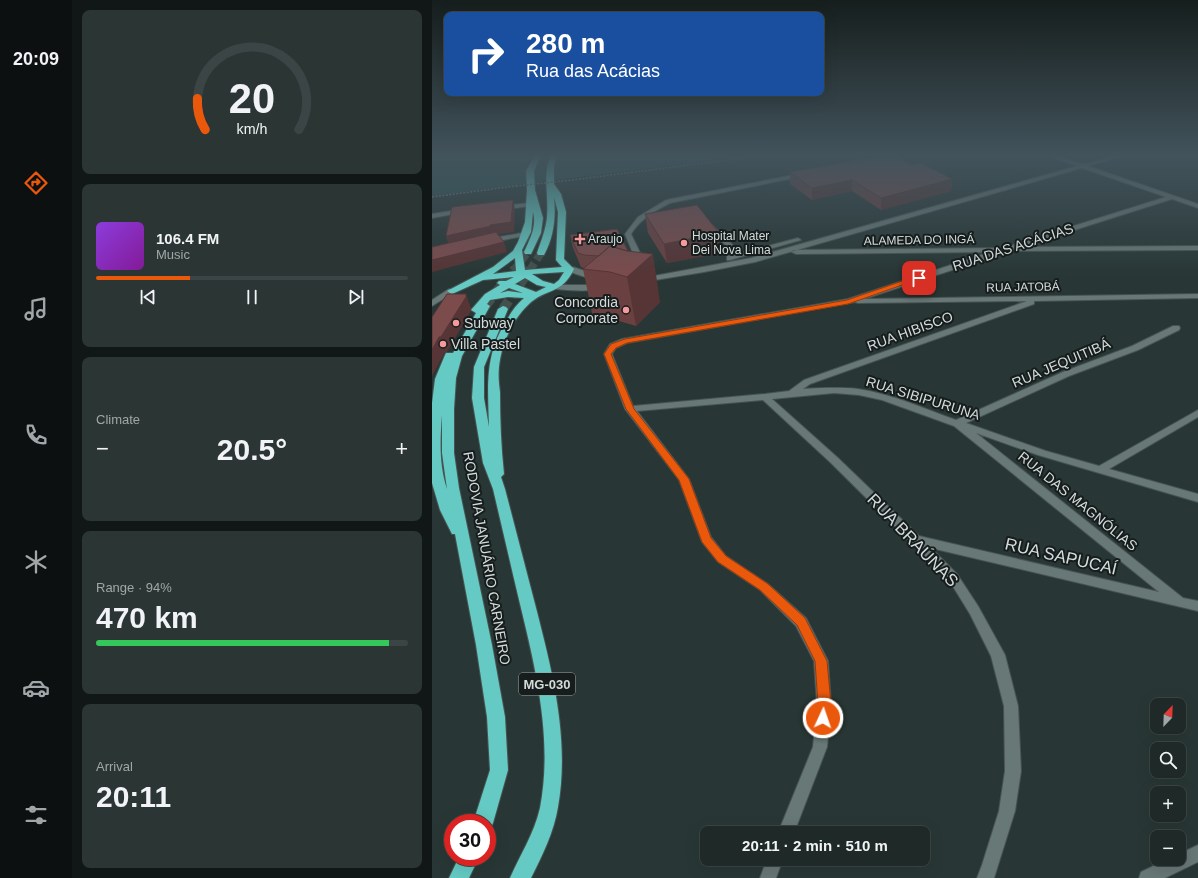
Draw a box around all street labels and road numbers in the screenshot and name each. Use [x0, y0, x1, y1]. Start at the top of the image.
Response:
street label: RUA DAS ACÁCIAS [951, 220, 1075, 274]
street label: ALAMEDA DO INGÁ [864, 231, 974, 248]
street label: RUA JATOBÁ [986, 278, 1060, 295]
street label: RUA HIBISCO [865, 308, 955, 354]
street label: RUA JEQUITIBÁ [1010, 335, 1113, 391]
street label: RUA SIBIPURUNA [864, 373, 983, 423]
street label: RUA DAS MAGNÓLIAS [1015, 448, 1141, 554]
street label: RODOVIA JANUÁRIO CARNEIRO [460, 450, 514, 666]
street label: RUA BRAÚNAS [863, 490, 962, 591]
street label: RUA SAPUCAÍ [1003, 534, 1119, 579]
road number: MG-030 [519, 673, 575, 695]

